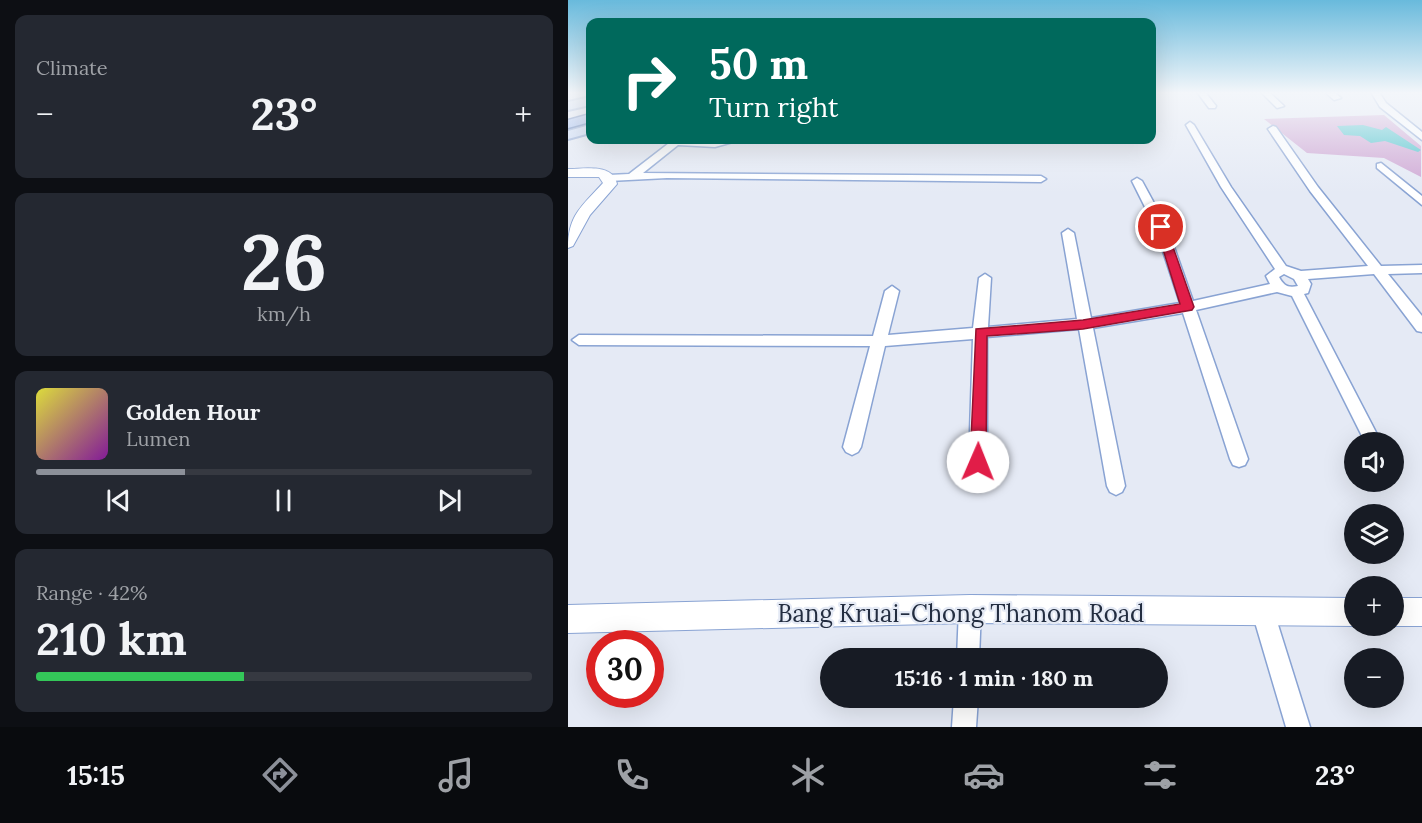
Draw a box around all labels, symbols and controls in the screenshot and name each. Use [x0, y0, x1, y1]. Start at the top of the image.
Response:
text: 50 m [709, 37, 808, 91]
icon: right [610, 42, 688, 120]
text: Climate [36, 55, 108, 80]
text: 23° [251, 85, 317, 142]
text: Turn right [709, 90, 838, 124]
text: − [36, 93, 54, 135]
text: + [514, 93, 532, 135]
pin [1135, 201, 1186, 252]
icon: arrive [1144, 210, 1177, 243]
text: 26 [241, 212, 327, 311]
text: km/h [257, 301, 311, 326]
text: Golden Hour [126, 398, 260, 426]
text: Lumen [126, 426, 190, 451]
position arrow [946, 430, 1010, 494]
map controls [1344, 432, 1404, 708]
button: sound [1344, 432, 1404, 492]
icon: previous [102, 484, 135, 517]
icon: pause [267, 484, 300, 517]
icon: next [433, 484, 466, 517]
button: layers [1344, 504, 1404, 564]
button: + [1344, 576, 1404, 636]
text: Range · 42% [36, 580, 147, 605]
street label: Bang Kruai-Chong Thanom Road [778, 598, 1144, 629]
text: 210 km [36, 610, 187, 667]
speed limit sign: 30 [586, 630, 664, 708]
button: − [1344, 648, 1404, 708]
text: 15:16 · 1 min · 180 m [895, 664, 1093, 692]
icon: directions [259, 754, 301, 796]
icon: music [435, 754, 477, 796]
icon: phone [611, 754, 653, 796]
icon: climate [787, 754, 829, 796]
icon: car [963, 754, 1005, 796]
icon: filters [1139, 754, 1181, 796]
text: 15:15 [67, 758, 125, 792]
text: 23° [1315, 758, 1355, 792]

